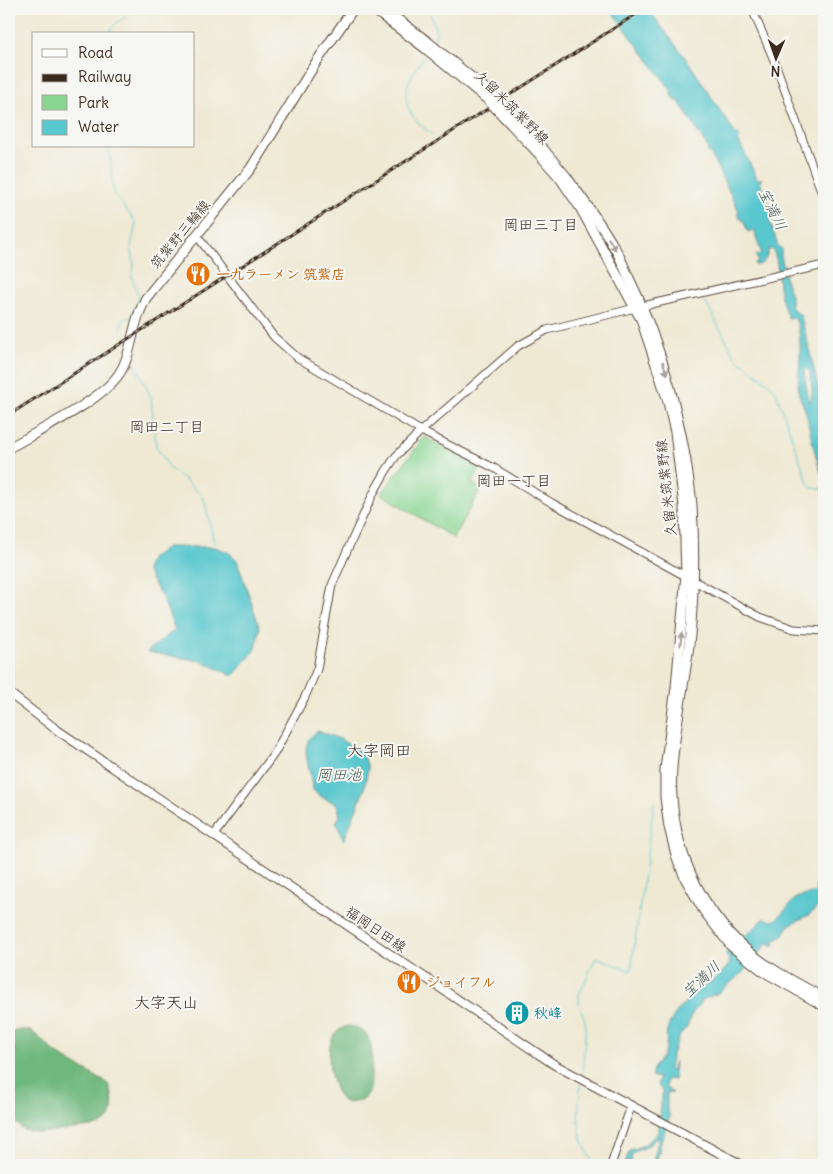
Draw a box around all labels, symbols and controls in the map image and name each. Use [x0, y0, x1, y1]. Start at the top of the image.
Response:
legend [32, 32, 195, 148]
north arrow [750, 32, 800, 82]
text: Road [78, 43, 113, 62]
text: N [770, 62, 781, 80]
street label: 久留米筑紫野線 [471, 66, 553, 148]
text: Railway [78, 67, 132, 86]
text: Park [78, 93, 109, 112]
text: Water [78, 117, 119, 136]
water label: 宝満川 [755, 185, 791, 233]
street label: 筑紫野三輪線 [146, 196, 214, 272]
district label: 岡田三丁目 [503, 215, 579, 234]
one-way arrow [607, 238, 616, 251]
restaurant icon: 一九ラーメン 筑紫店 [185, 261, 211, 287]
place label: 一九ラーメン 筑紫店 [216, 265, 345, 283]
one-way arrow [662, 361, 669, 376]
district label: 岡田二丁目 [129, 417, 205, 436]
street label: 久留米筑紫野線 [652, 438, 680, 538]
district label: 岡田一丁目 [476, 471, 552, 490]
one-way arrow [677, 631, 685, 647]
district label: 大字岡田 [347, 740, 411, 760]
water label: 岡田池 [316, 765, 362, 784]
street label: 福岡日田線 [342, 902, 410, 956]
water label: 宝満川 [678, 957, 724, 1001]
restaurant icon: ジョイフル [396, 969, 422, 995]
place label: ジョイフル [426, 973, 496, 991]
district label: 大字天山 [134, 992, 198, 1012]
building icon: 秋峰 [504, 1000, 530, 1026]
place label: 秋峰 [534, 1004, 562, 1022]

